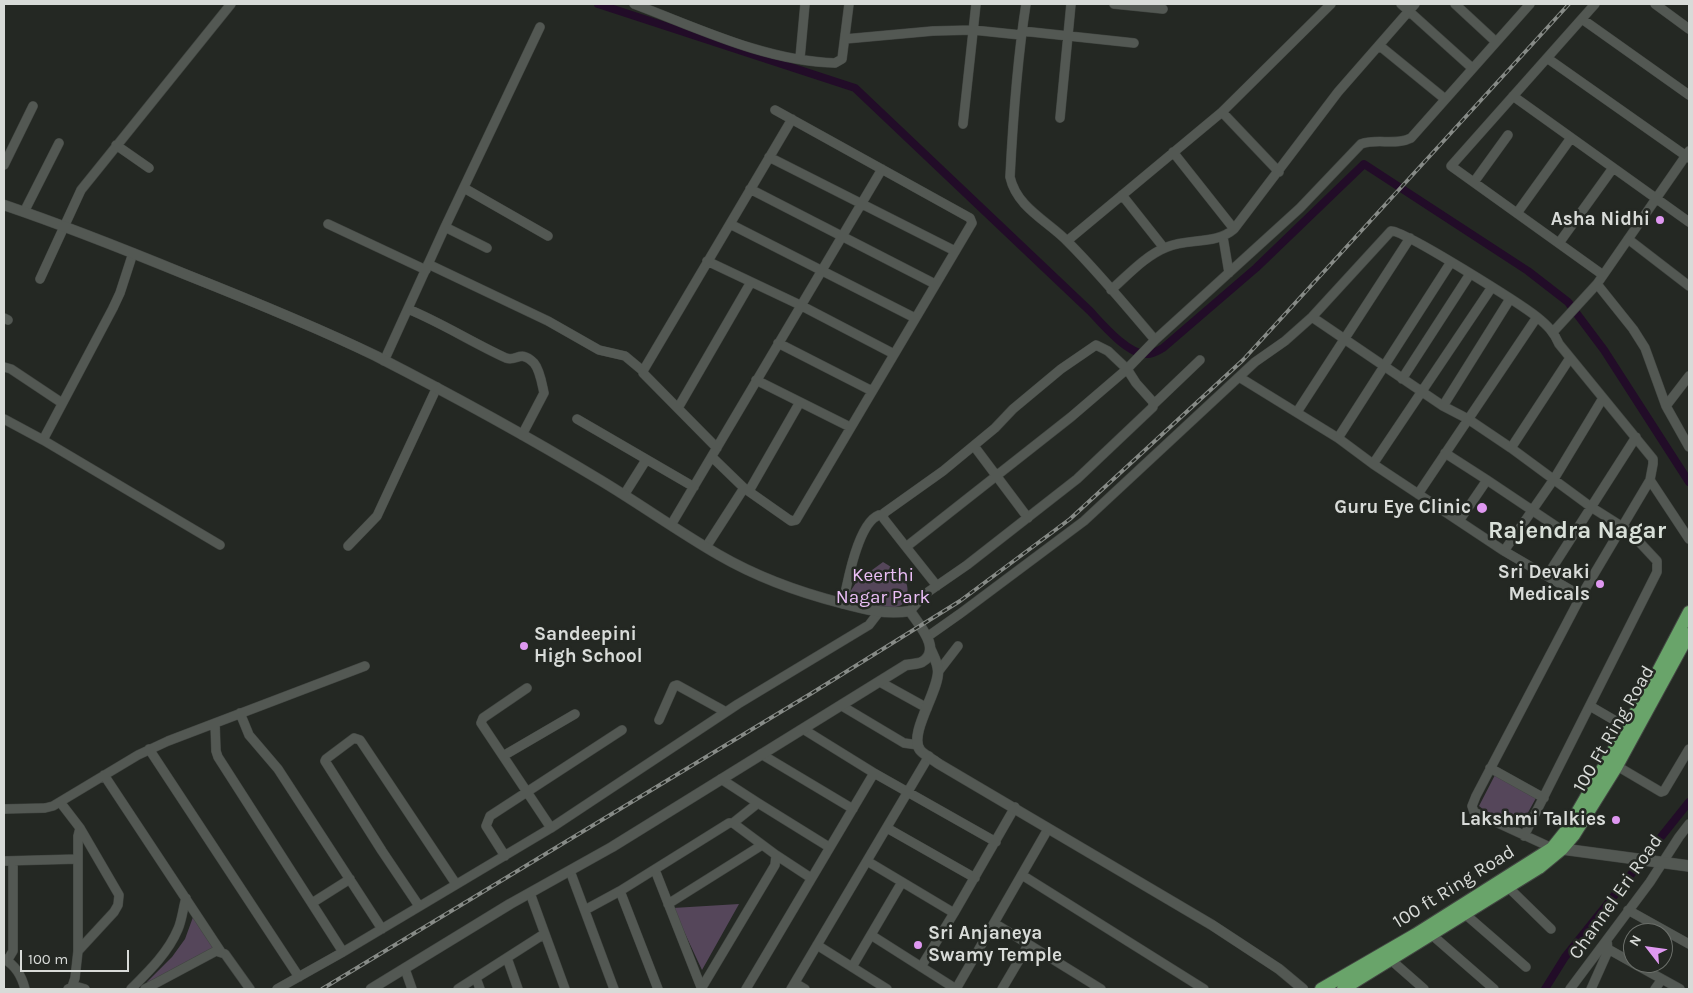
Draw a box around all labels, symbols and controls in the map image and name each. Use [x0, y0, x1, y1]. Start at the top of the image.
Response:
place label: Asha Nidhi [1551, 209, 1650, 231]
marker: Asha Nidhi [1654, 214, 1666, 226]
place label: Guru Eye Clinic [1334, 497, 1471, 519]
marker: Guru Eye Clinic [1475, 501, 1489, 515]
district label: Rajendra Nagar [1488, 517, 1666, 545]
place label: Sri Devaki Medicals [1498, 562, 1590, 606]
park label: Keerthi Nagar Park [836, 565, 930, 609]
marker: Sri Devaki Medicals [1594, 578, 1606, 590]
place label: Sandeepini High School [534, 624, 643, 668]
marker: Sandeepini High School [518, 640, 530, 652]
street label: 100 Ft Ring Road [1568, 662, 1660, 796]
place label: Lakshmi Talkies [1461, 809, 1606, 831]
marker: Lakshmi Talkies [1610, 814, 1622, 826]
street label: Channel Eri Road [1564, 830, 1668, 964]
street label: 100 ft Ring Road [1389, 840, 1519, 934]
place label: Sri Anjaneya Swamy Temple [928, 923, 1062, 967]
north arrow [1623, 923, 1673, 973]
text: N [1626, 932, 1645, 949]
marker: Sri Anjaneya Swamy Temple [912, 939, 924, 951]
scale bar [22, 940, 131, 972]
text: 100 m [28, 950, 68, 968]

